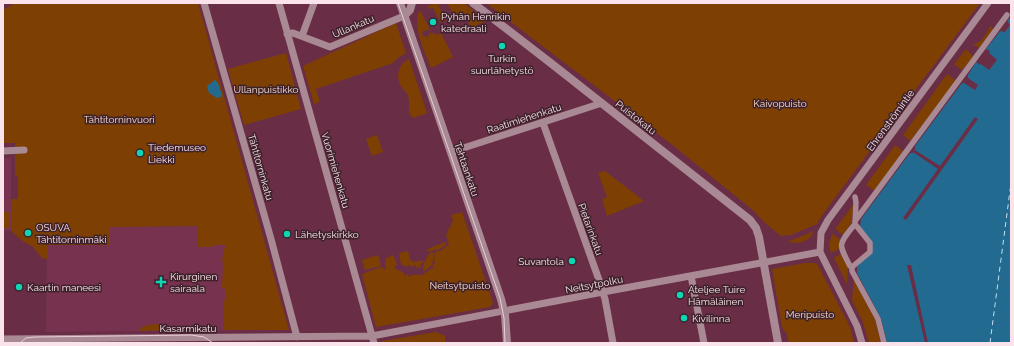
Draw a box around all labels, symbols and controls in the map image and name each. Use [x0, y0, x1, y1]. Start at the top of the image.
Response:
place label: Pyhän Henrikin katedraali [441, 11, 510, 34]
street label: Ullankatu [331, 13, 376, 40]
marker: Pyhän Henrikin katedraali [428, 17, 438, 27]
marker: Turkin suurlähetystö [497, 41, 507, 51]
place label: Turkin suurlähetystö [471, 53, 533, 76]
park label: Ullanpuistikko [233, 84, 299, 95]
street label: Ehrenströmintie [865, 87, 916, 153]
street label: Puistokatu [613, 98, 658, 137]
park label: Kaivopuisto [753, 98, 807, 109]
street label: Raatimiehenkatu [486, 101, 563, 136]
park label: Tähtitorninvuori [83, 114, 155, 125]
street label: Vuorimiehenkatu [319, 131, 352, 210]
street label: Tähtitorninkatu [246, 133, 275, 202]
street label: Tehtaankatu [452, 141, 481, 198]
place label: Tiedemuseo Liekki [148, 142, 206, 165]
marker: Tiedemuseo Liekki [135, 148, 145, 158]
street label: Pietarinkatu [576, 202, 605, 257]
place label: OSUVA Tähtitorninmäki [36, 222, 107, 245]
marker: OSUVA Tähtitorninmäki [23, 228, 33, 238]
marker: Lähetyskirkko [282, 229, 292, 239]
place label: Lähetyskirkko [295, 229, 359, 240]
place label: Suvantola [518, 256, 564, 267]
marker: Suvantola [567, 256, 577, 266]
place label: Kirurginen sairaala [170, 271, 217, 294]
street label: Neitsytpolku [564, 273, 624, 295]
marker: Kirurginen sairaala [155, 276, 167, 288]
park label: Neitsytpuisto [430, 280, 490, 291]
marker: Kaartin maneesi [14, 282, 24, 292]
place label: Kaartin maneesi [27, 282, 101, 293]
place label: Ateljee Tuire Hämäläinen [688, 284, 745, 307]
marker: Ateljee Tuire Hämäläinen [675, 290, 685, 300]
park label: Meripuisto [786, 309, 834, 320]
marker: Kivilinna [679, 313, 689, 323]
place label: Kivilinna [692, 313, 730, 324]
street label: Kasarmikatu [159, 323, 217, 334]

